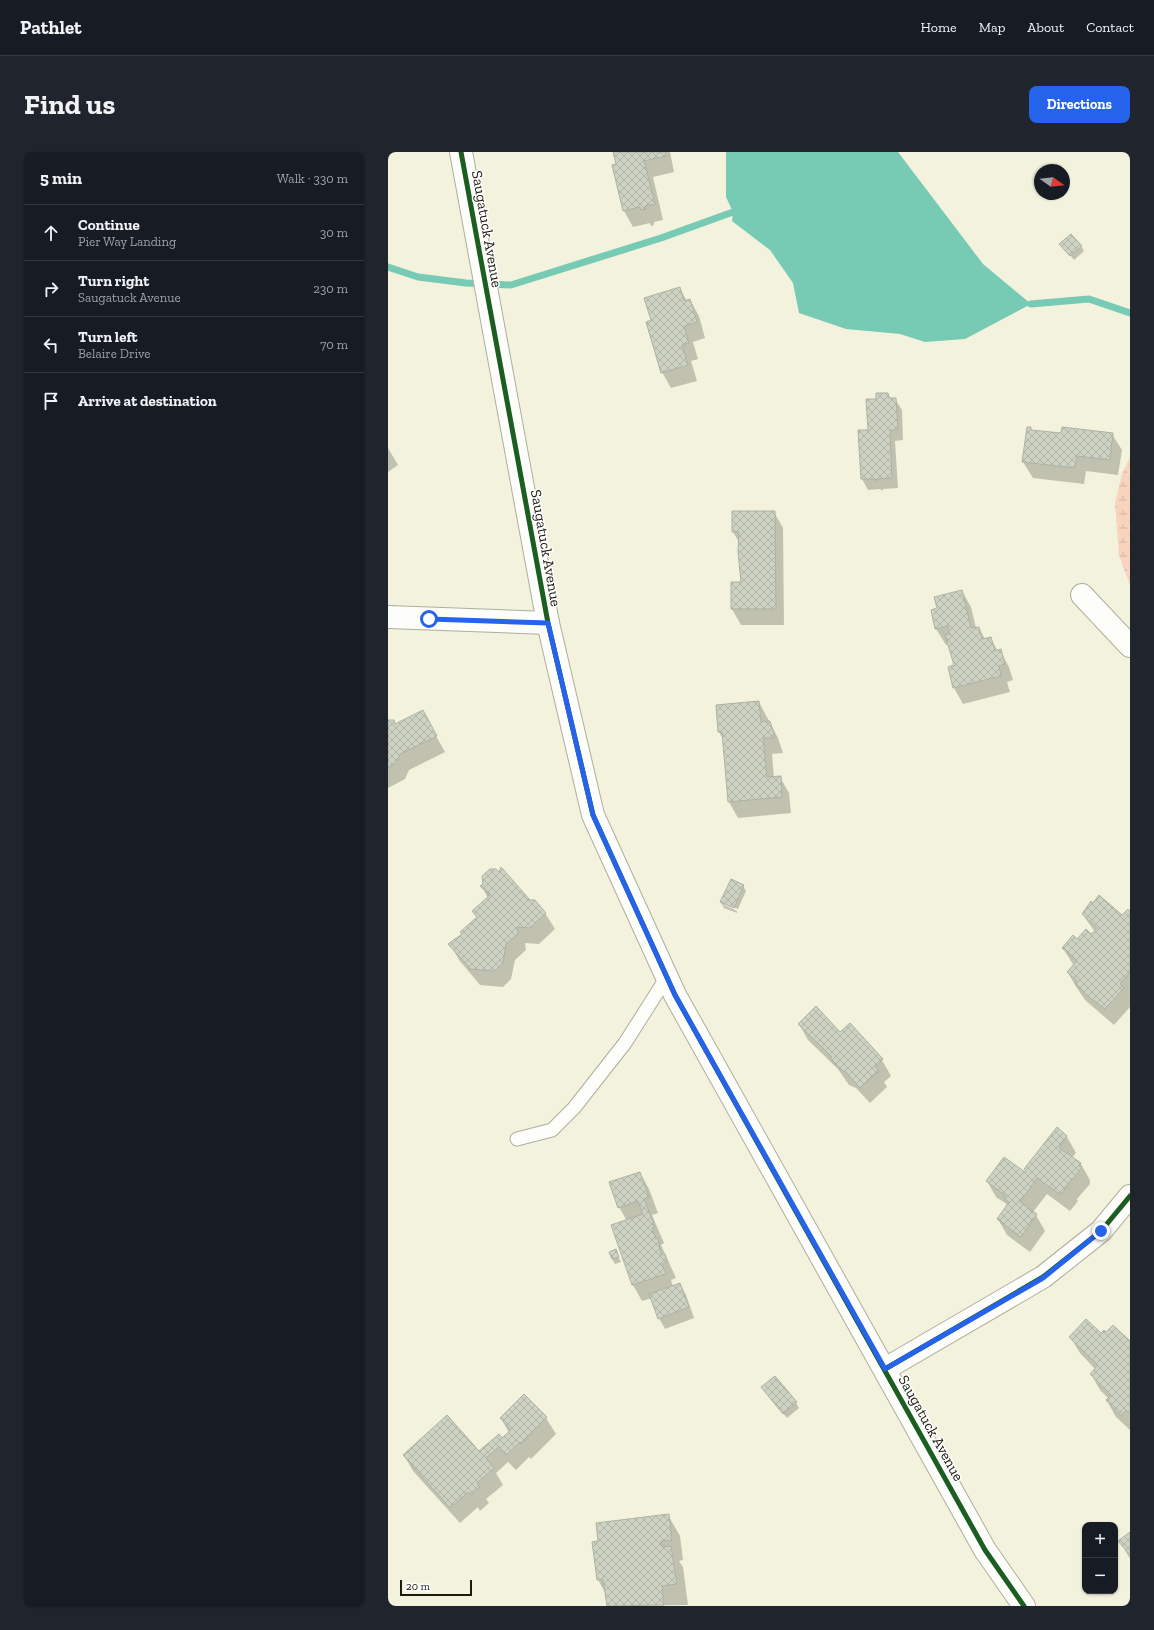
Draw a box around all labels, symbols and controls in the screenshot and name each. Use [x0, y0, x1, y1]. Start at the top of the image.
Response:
text: Pathlet [20, 16, 82, 39]
text: Home [921, 19, 957, 36]
text: Map [979, 19, 1005, 36]
text: About [1027, 19, 1064, 36]
text: Contact [1086, 19, 1134, 36]
button: Directions [1029, 86, 1130, 123]
text: Find us [24, 88, 115, 121]
north arrow [1034, 164, 1070, 200]
text: 5 min [40, 168, 82, 188]
street label: Saugatuck Avenue [468, 169, 506, 289]
text: Walk · 330 m [277, 171, 348, 186]
text: Continue [78, 216, 140, 234]
icon: ahead [40, 222, 62, 244]
text: 30 m [320, 225, 348, 240]
text: Pier Way Landing [78, 234, 176, 249]
text: Turn right [78, 272, 149, 290]
icon: right [40, 278, 62, 300]
text: 230 m [313, 281, 348, 296]
text: Saugatuck Avenue [78, 290, 181, 305]
text: Turn left [78, 328, 138, 346]
icon: left [40, 334, 62, 356]
text: 70 m [320, 337, 348, 352]
text: Belaire Drive [78, 346, 150, 361]
icon: arrive [40, 390, 62, 412]
text: Arrive at destination [78, 392, 217, 410]
street label: Saugatuck Avenue [527, 488, 565, 608]
route start [420, 610, 438, 628]
route end [1092, 1222, 1110, 1240]
street label: Saugatuck Avenue [894, 1372, 968, 1484]
map controls [1082, 1522, 1118, 1594]
button: + [1082, 1522, 1118, 1558]
button: − [1082, 1558, 1118, 1594]
scale bar [400, 1578, 472, 1597]
text: 20 m [406, 1580, 430, 1593]

